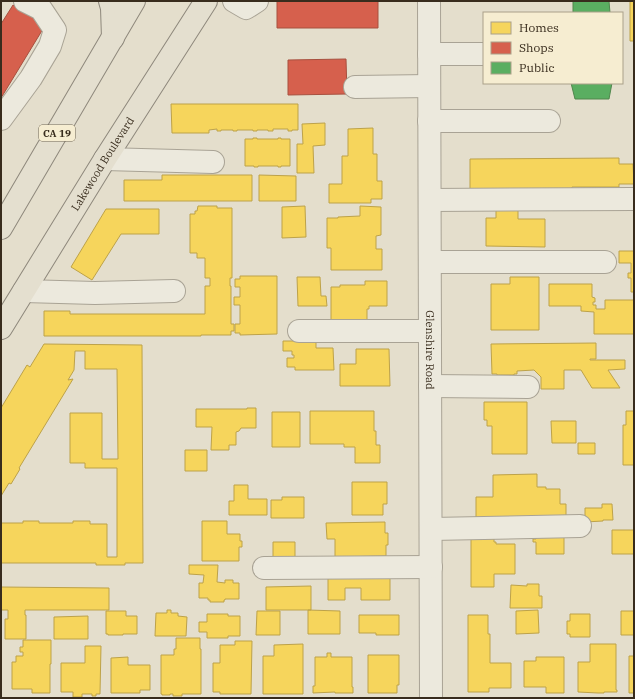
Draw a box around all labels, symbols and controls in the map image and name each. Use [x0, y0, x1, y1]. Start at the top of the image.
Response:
legend [483, 12, 623, 84]
text: Homes [519, 20, 559, 35]
text: Shops [519, 40, 554, 55]
text: Public [519, 60, 555, 75]
street label: Lakewood Boulevard [68, 114, 137, 213]
road number: CA 19 [39, 125, 75, 141]
street label: Glenshire Road [423, 310, 437, 390]

